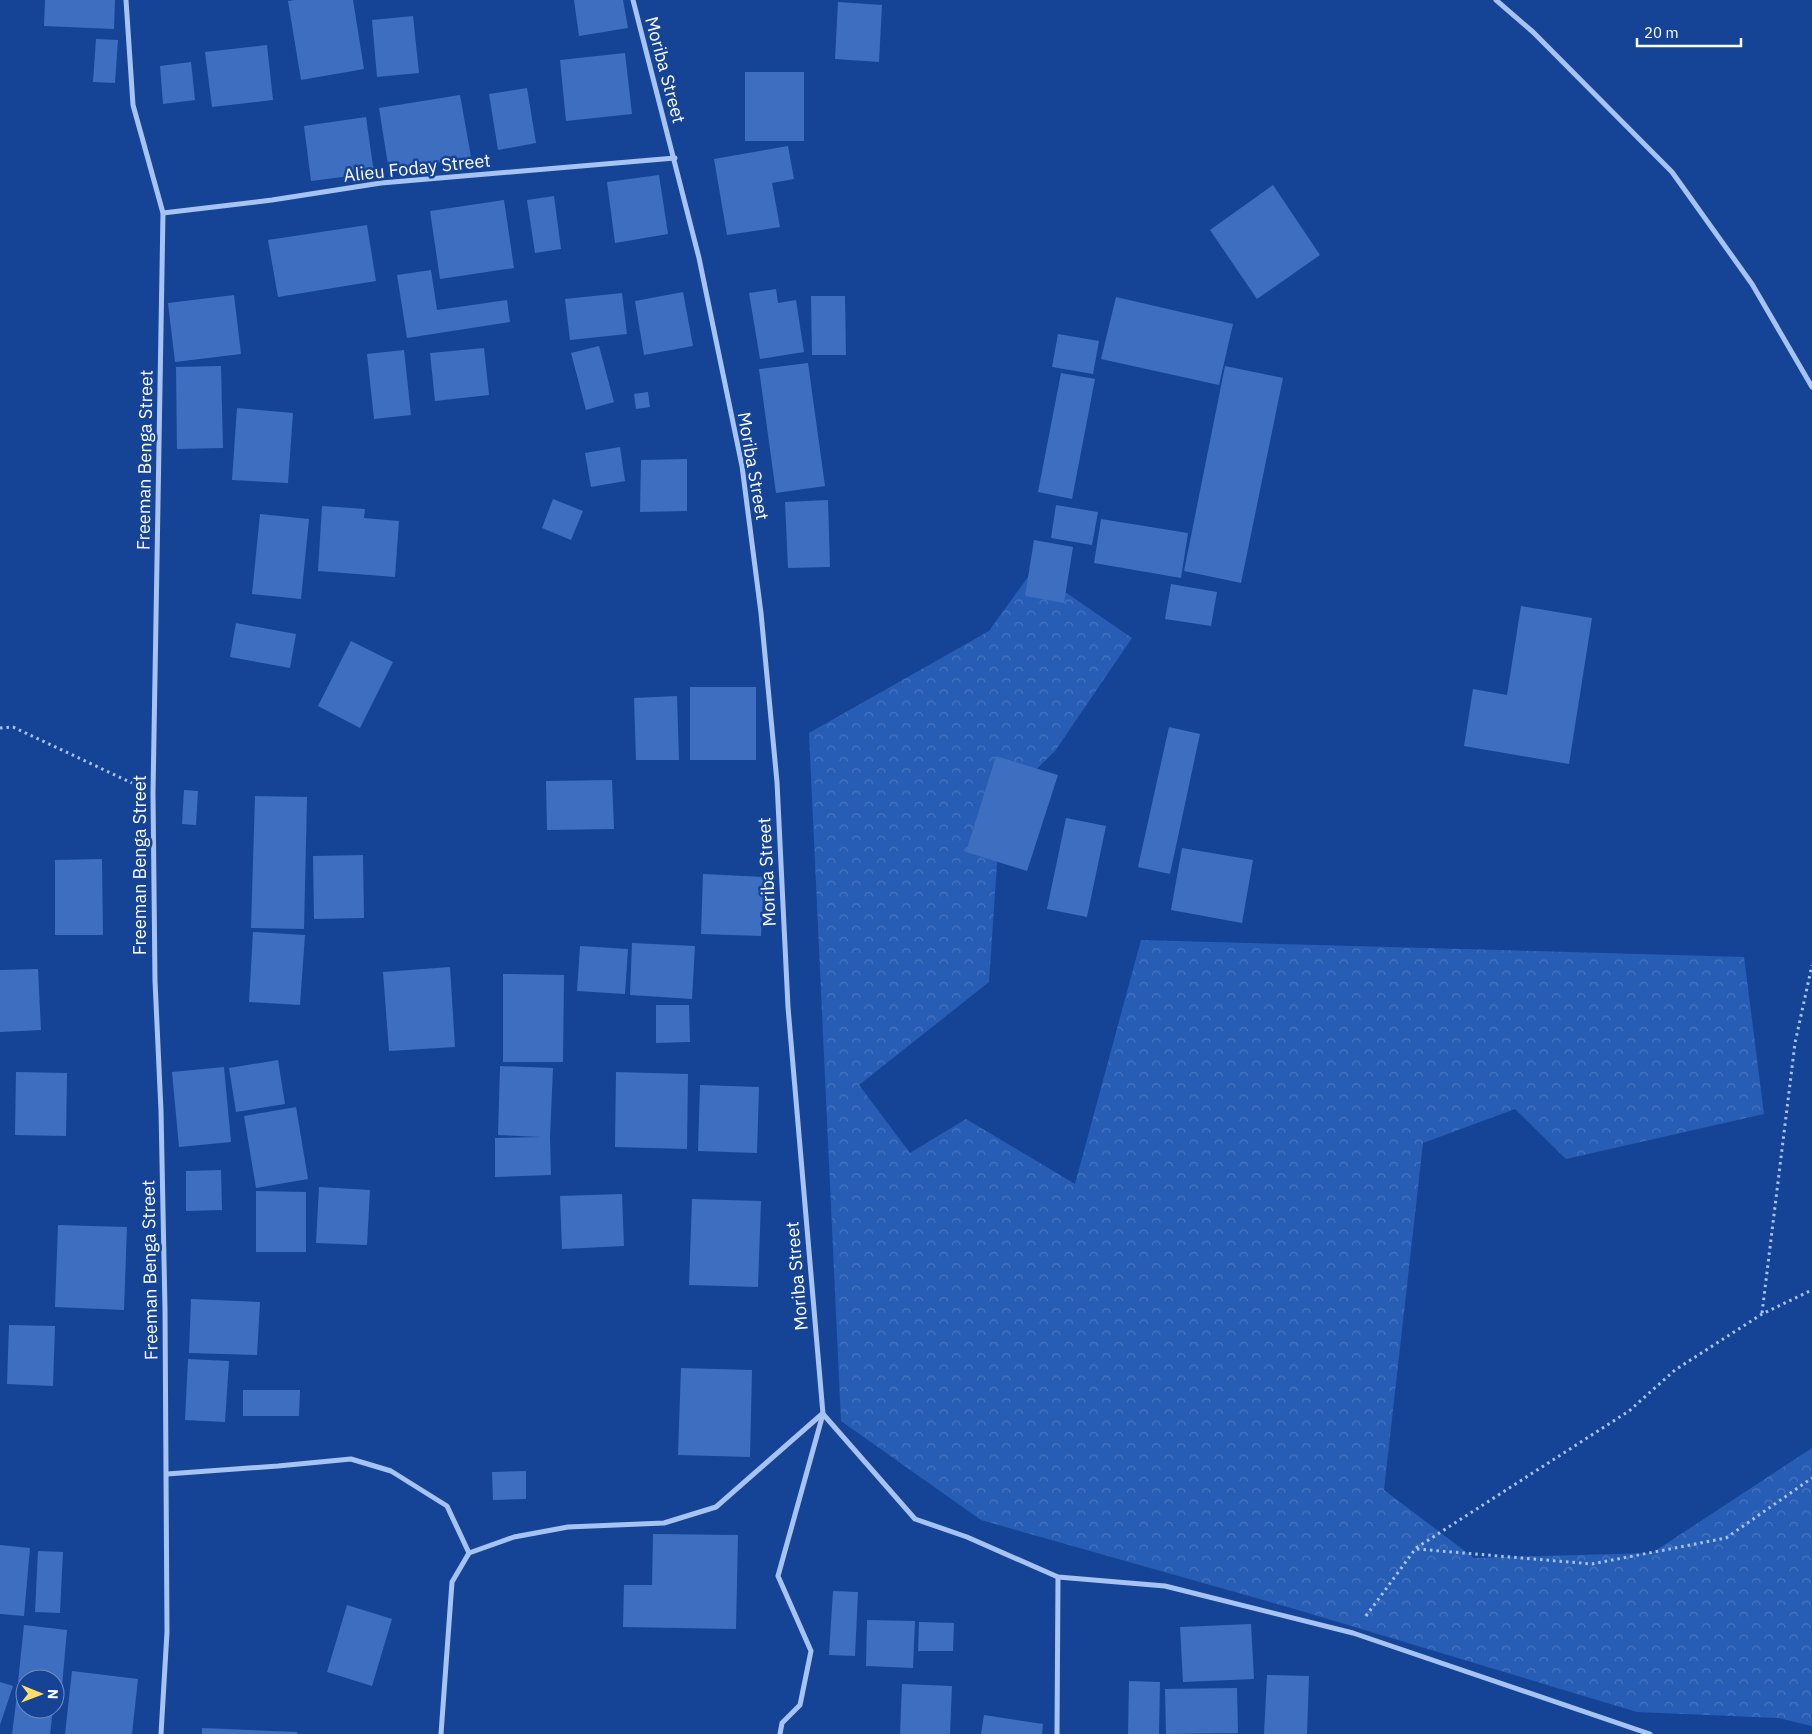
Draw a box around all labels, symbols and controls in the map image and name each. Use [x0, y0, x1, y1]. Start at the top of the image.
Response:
street label: Moriba Street [640, 14, 691, 126]
scale bar [1637, 15, 1741, 47]
text: 20 m [1644, 23, 1679, 42]
street label: Alieu Foday Street [342, 148, 492, 187]
street label: Freeman Benga Street [131, 370, 158, 550]
street label: Moriba Street [733, 410, 774, 522]
street label: Freeman Benga Street [128, 775, 151, 955]
street label: Moriba Street [752, 817, 781, 927]
street label: Freeman Benga Street [136, 1180, 163, 1360]
street label: Moriba Street [780, 1221, 813, 1332]
north arrow [15, 1669, 65, 1719]
text: N [44, 1689, 62, 1699]

